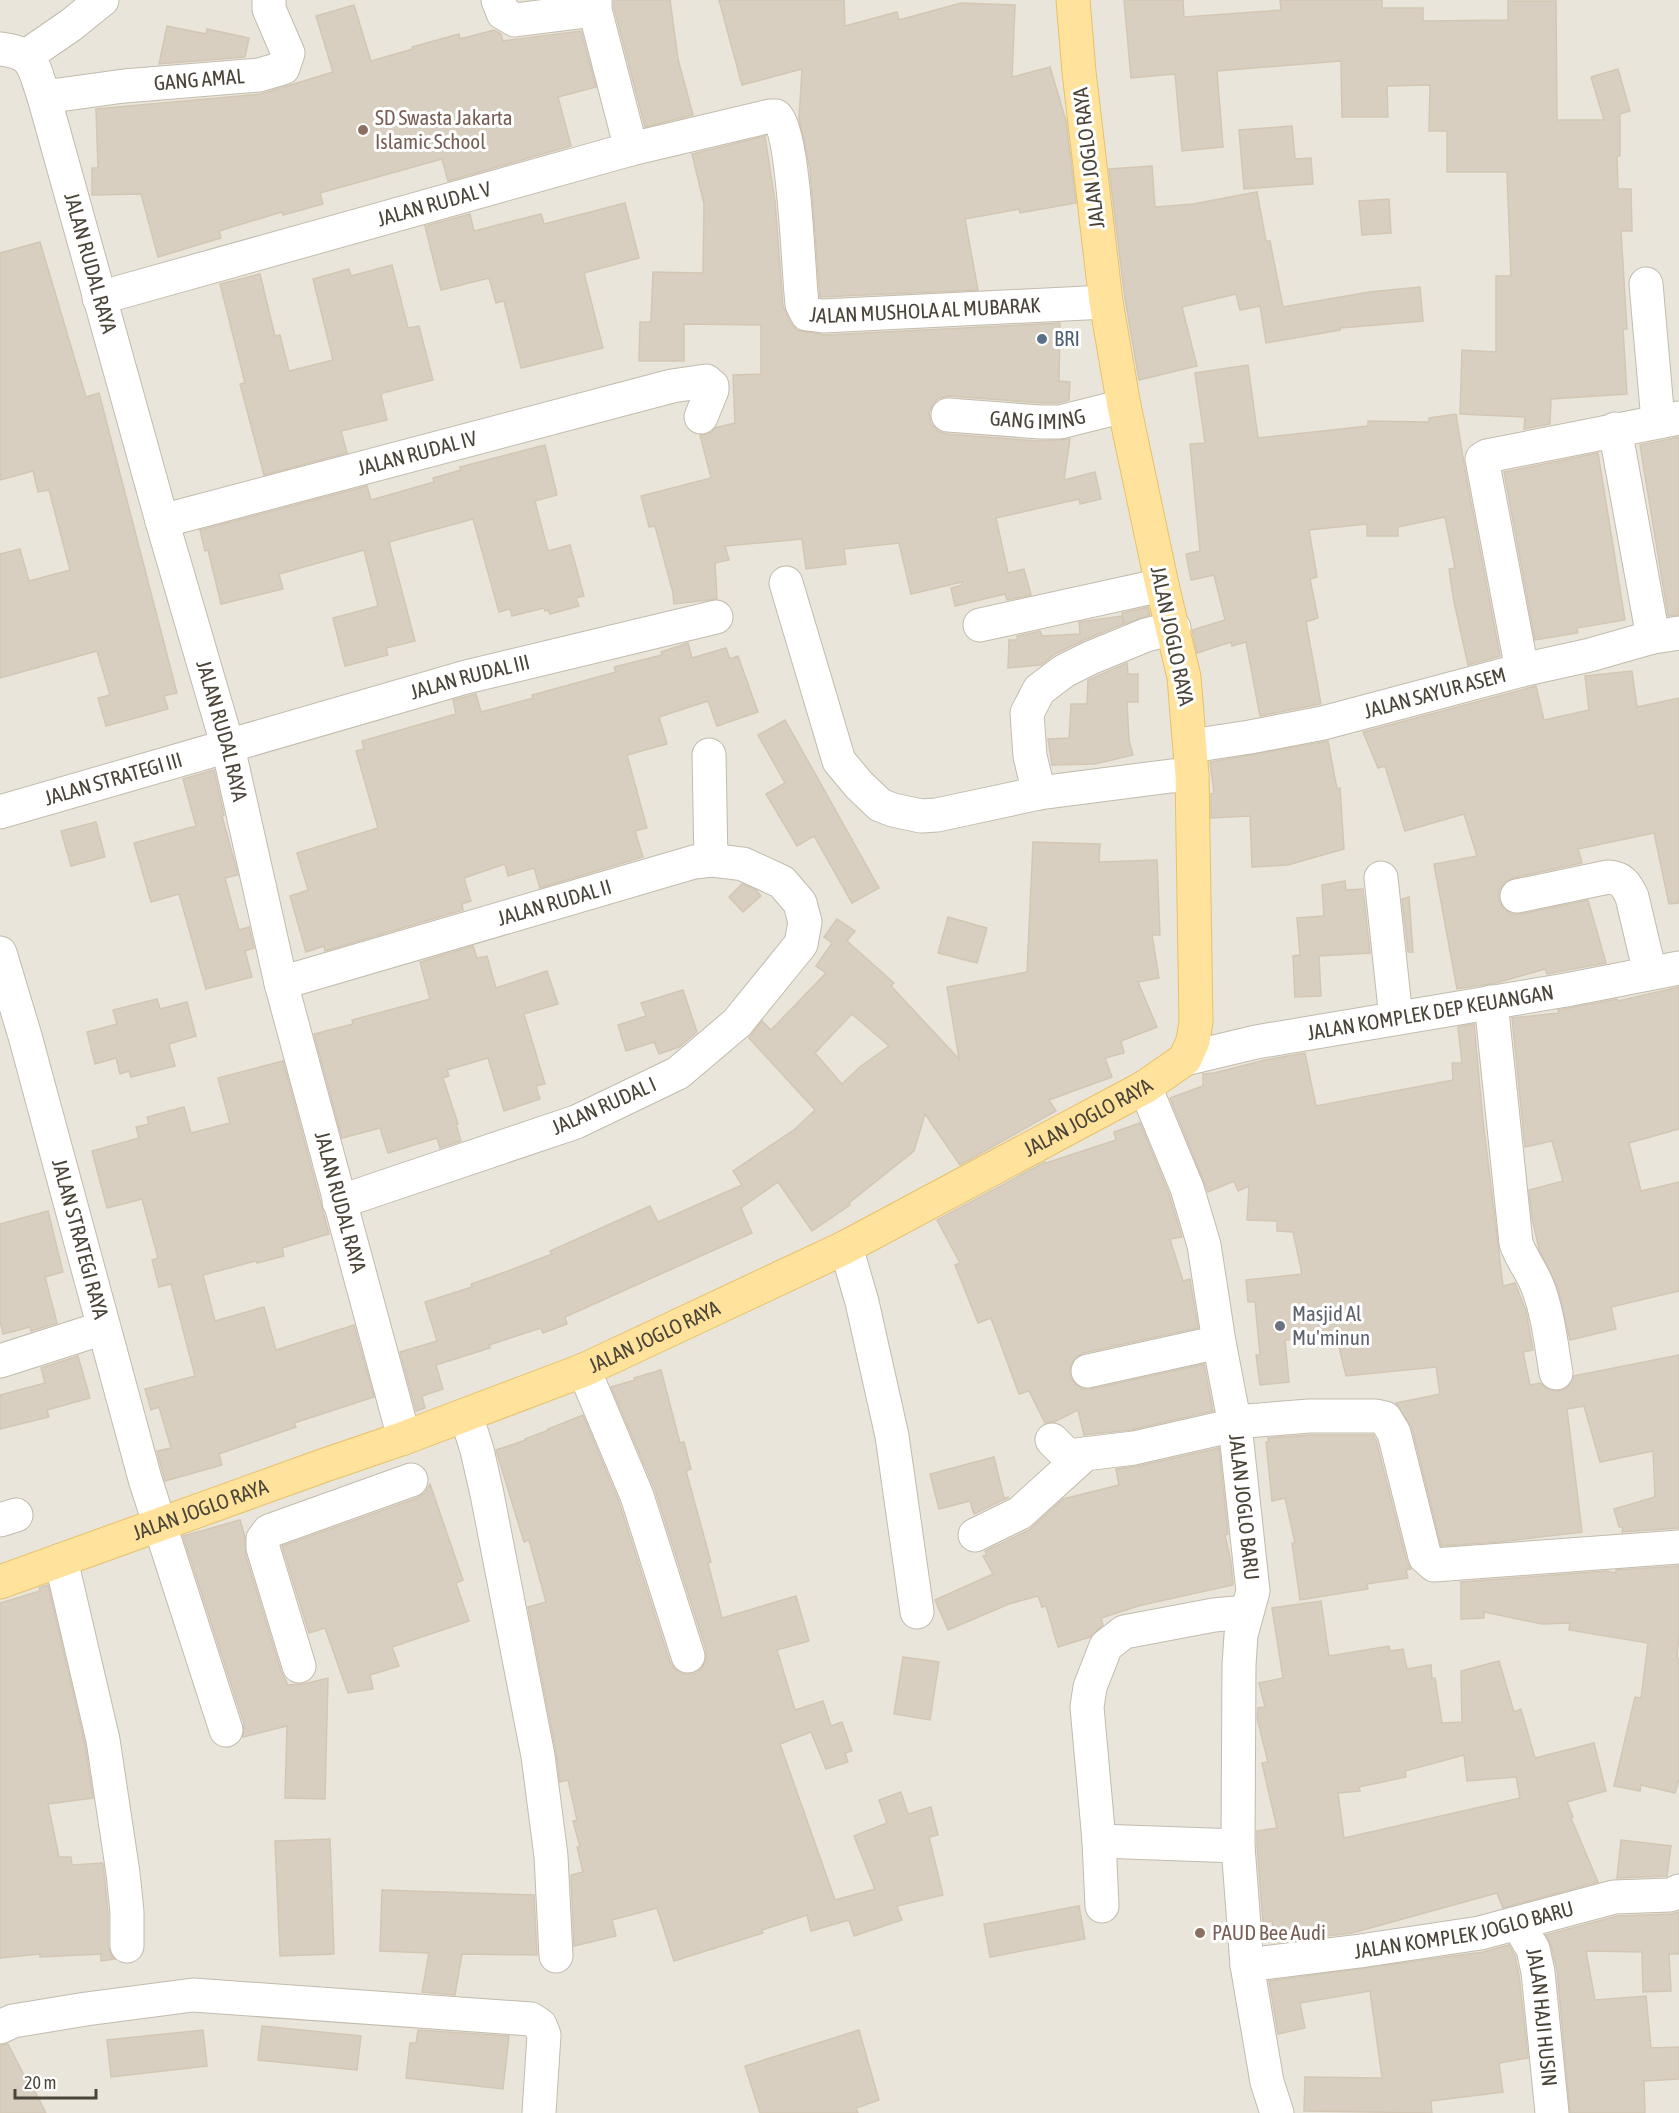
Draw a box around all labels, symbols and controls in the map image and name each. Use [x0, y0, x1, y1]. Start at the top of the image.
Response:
street label: GANG AMAL [153, 63, 245, 95]
street label: JALAN JOGLO RAYA [1067, 85, 1109, 230]
place label: SD Swasta Jakarta Islamic School [375, 105, 513, 153]
marker: SD Swasta Jakarta Islamic School [356, 123, 370, 137]
street label: JALAN RUDAL V [374, 176, 494, 231]
street label: JALAN RUDAL RAYA [60, 190, 122, 336]
street label: JALAN MUSHOLA AL MUBARAK [809, 292, 1042, 327]
place label: BRI [1054, 326, 1080, 350]
marker: BRI [1035, 332, 1049, 346]
street label: GANG IMING [989, 403, 1088, 433]
street label: JALAN RUDAL IV [355, 425, 480, 480]
street label: JALAN JOGLO RAYA [1146, 564, 1200, 708]
street label: JALAN RUDAL III [407, 649, 532, 704]
street label: JALAN RUDAL RAYA [192, 657, 253, 804]
street label: JALAN SAYUR ASEM [1361, 662, 1509, 723]
street label: JALAN STRATEGI III [41, 747, 185, 810]
street label: JALAN RUDAL II [494, 874, 614, 930]
street label: JALAN KOMPLEK DEP KEUANGAN [1305, 979, 1555, 1044]
street label: JALAN RUDAL I [548, 1071, 660, 1139]
street label: JALAN JOGLO RAYA [1019, 1072, 1157, 1161]
street label: JALAN RUDAL RAYA [311, 1129, 372, 1276]
street label: JALAN STRATEGI RAYA [48, 1156, 114, 1322]
street label: JALAN JOGLO RAYA [584, 1295, 724, 1377]
place label: Masjid Al Mu'minun [1292, 1301, 1370, 1349]
marker: Masjid Al Mu'minun [1273, 1319, 1287, 1333]
street label: JALAN JOGLO BARU [1225, 1433, 1265, 1581]
street label: JALAN JOGLO RAYA [129, 1473, 272, 1544]
street label: JALAN KOMPLEK JOGLO BARU [1353, 1895, 1576, 1963]
place label: PAUD Bee Audi [1212, 1920, 1326, 1944]
marker: PAUD Bee Audi [1193, 1926, 1207, 1940]
street label: JALAN HAJI HUSIN [1522, 1945, 1562, 2088]
scale bar [15, 2062, 96, 2100]
text: 20 m [24, 2072, 56, 2093]

